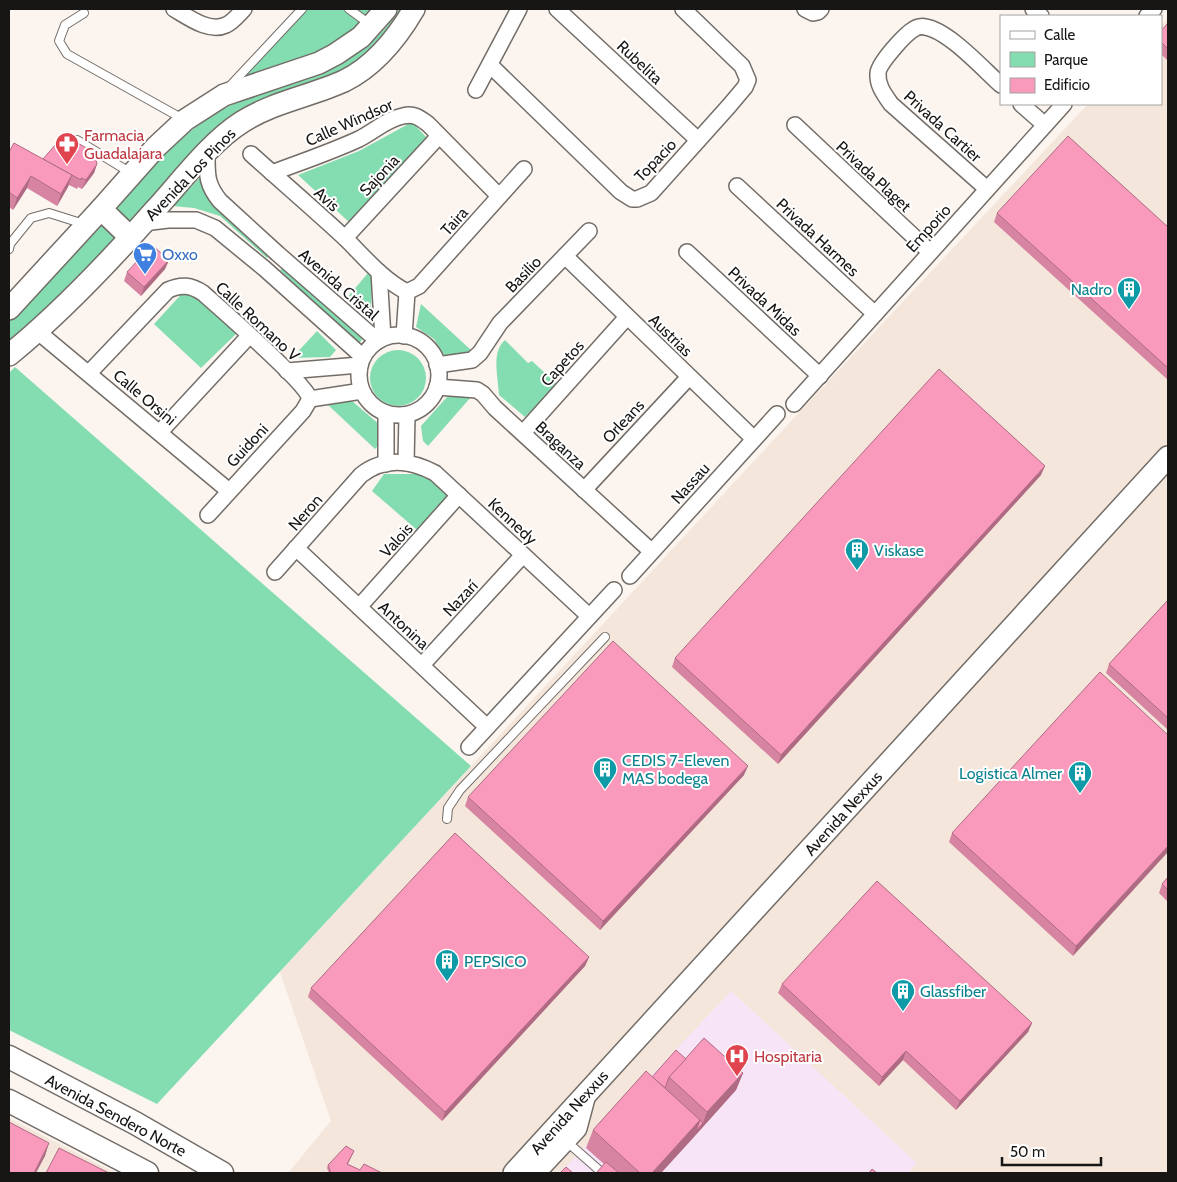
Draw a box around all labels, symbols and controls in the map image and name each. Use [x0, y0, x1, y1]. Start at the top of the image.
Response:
legend [1000, 15, 1162, 105]
text: Calle [1044, 26, 1075, 44]
street label: Rubelita [613, 37, 667, 88]
text: Parque [1044, 51, 1088, 69]
text: Edificio [1044, 76, 1090, 94]
street label: Privada Cartier [900, 87, 986, 167]
street label: Calle Windsor [303, 94, 397, 150]
street label: Avenida Los Pinos [141, 124, 240, 225]
place label: Farmacia Guadalajara [84, 126, 163, 163]
pharmacy icon: Farmacia Guadalajara [54, 131, 80, 165]
street label: Topacio [630, 135, 680, 186]
street label: Privada Plaget [832, 137, 915, 216]
street label: Sajonia [356, 151, 403, 200]
street label: Avis [310, 183, 343, 216]
street label: Privada Harmes [772, 194, 863, 281]
street label: Emporio [902, 200, 955, 256]
street label: Taira [437, 203, 472, 239]
supermarket icon: Oxxo [132, 241, 158, 275]
place label: Oxxo [162, 245, 198, 264]
street label: Avenida Cristal [295, 245, 383, 324]
street label: Basilio [502, 252, 545, 296]
street label: Privada Midas [724, 263, 805, 340]
building icon: Nadro [1116, 276, 1142, 310]
street label: Calle Romano V [212, 278, 304, 365]
place label: Nadro [1071, 280, 1112, 299]
street label: Austrias [645, 310, 697, 361]
street label: Capetos [537, 336, 588, 390]
street label: Calle Orsini [109, 366, 180, 429]
street label: Orleans [599, 395, 648, 447]
street label: Braganza [532, 417, 590, 474]
street label: Guidoni [223, 420, 272, 471]
street label: Nassau [667, 459, 714, 508]
street label: Neron [284, 490, 326, 534]
street label: Kennedy [484, 494, 541, 549]
street label: Valois [376, 519, 417, 561]
building icon: Viskase [844, 537, 870, 571]
place label: Viskase [874, 541, 924, 560]
street label: Nazarí [439, 576, 482, 620]
street label: Antonina [375, 597, 433, 654]
place label: CEDIS 7-Eleven MAS bodega [622, 751, 730, 788]
building icon: CEDIS 7-Eleven MAS bodega [592, 756, 618, 790]
building icon: Logistica Almer [1067, 760, 1093, 794]
place label: Logistica Almer [959, 764, 1063, 783]
street label: Avenida Nexxus [800, 767, 886, 859]
building icon: PEPSICO [434, 948, 460, 982]
place label: PEPSICO [464, 952, 527, 971]
building icon: Glassfiber [890, 978, 916, 1012]
place label: Glassfiber [920, 982, 987, 1001]
hospital icon: Hospitaria [724, 1043, 750, 1077]
place label: Hospitaria [754, 1047, 822, 1066]
street label: Avenida Nexxus [526, 1066, 612, 1158]
street label: Avenida Sendero Norte [42, 1070, 190, 1161]
scale bar [1002, 1134, 1101, 1166]
text: 50 m [1010, 1143, 1045, 1161]

